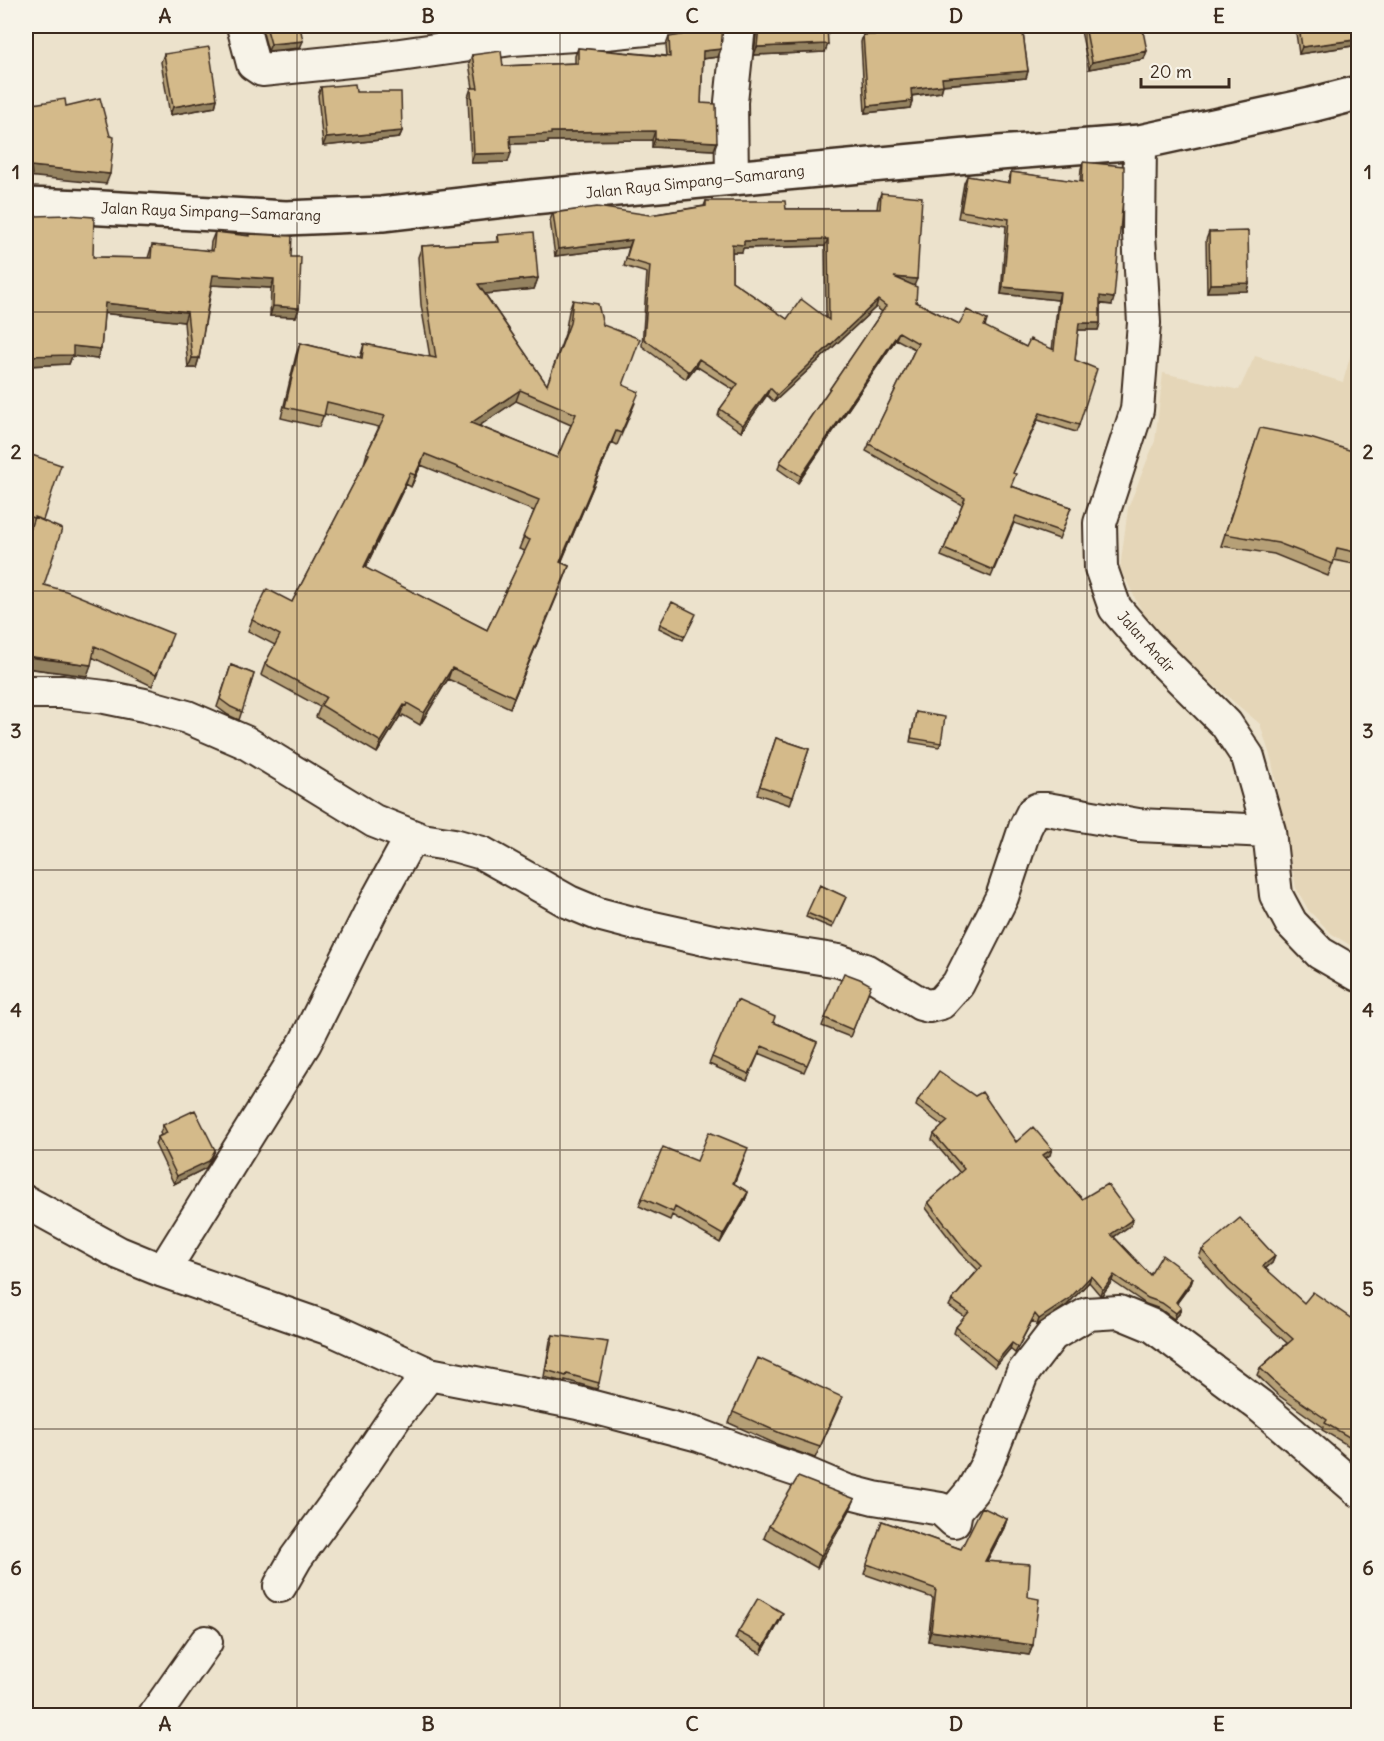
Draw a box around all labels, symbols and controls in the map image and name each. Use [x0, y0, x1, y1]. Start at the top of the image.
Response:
text: A [159, 3, 172, 28]
text: B [421, 3, 435, 28]
text: C [685, 3, 699, 28]
text: D [949, 3, 963, 28]
text: E [1213, 3, 1225, 28]
scale bar [1141, 51, 1230, 89]
text: 20 m [1150, 60, 1192, 83]
text: 1 [12, 159, 20, 184]
text: 1 [1364, 159, 1372, 184]
street label: Jalan Raya Simpang—Samarang [584, 161, 806, 202]
street label: Jalan Raya Simpang—Samarang [101, 198, 321, 225]
text: 2 [11, 439, 22, 464]
text: 2 [1363, 439, 1374, 464]
street label: Jalan Andir [1114, 607, 1179, 677]
text: 3 [10, 718, 22, 743]
text: 3 [1362, 718, 1374, 743]
text: 4 [10, 997, 22, 1022]
text: 4 [1362, 997, 1374, 1022]
text: 5 [10, 1276, 22, 1301]
text: 5 [1362, 1276, 1374, 1301]
text: 6 [10, 1555, 22, 1580]
text: 6 [1362, 1555, 1374, 1580]
text: A [159, 1711, 172, 1736]
text: B [421, 1711, 435, 1736]
text: C [685, 1711, 699, 1736]
text: D [949, 1711, 963, 1736]
text: E [1213, 1711, 1225, 1736]

